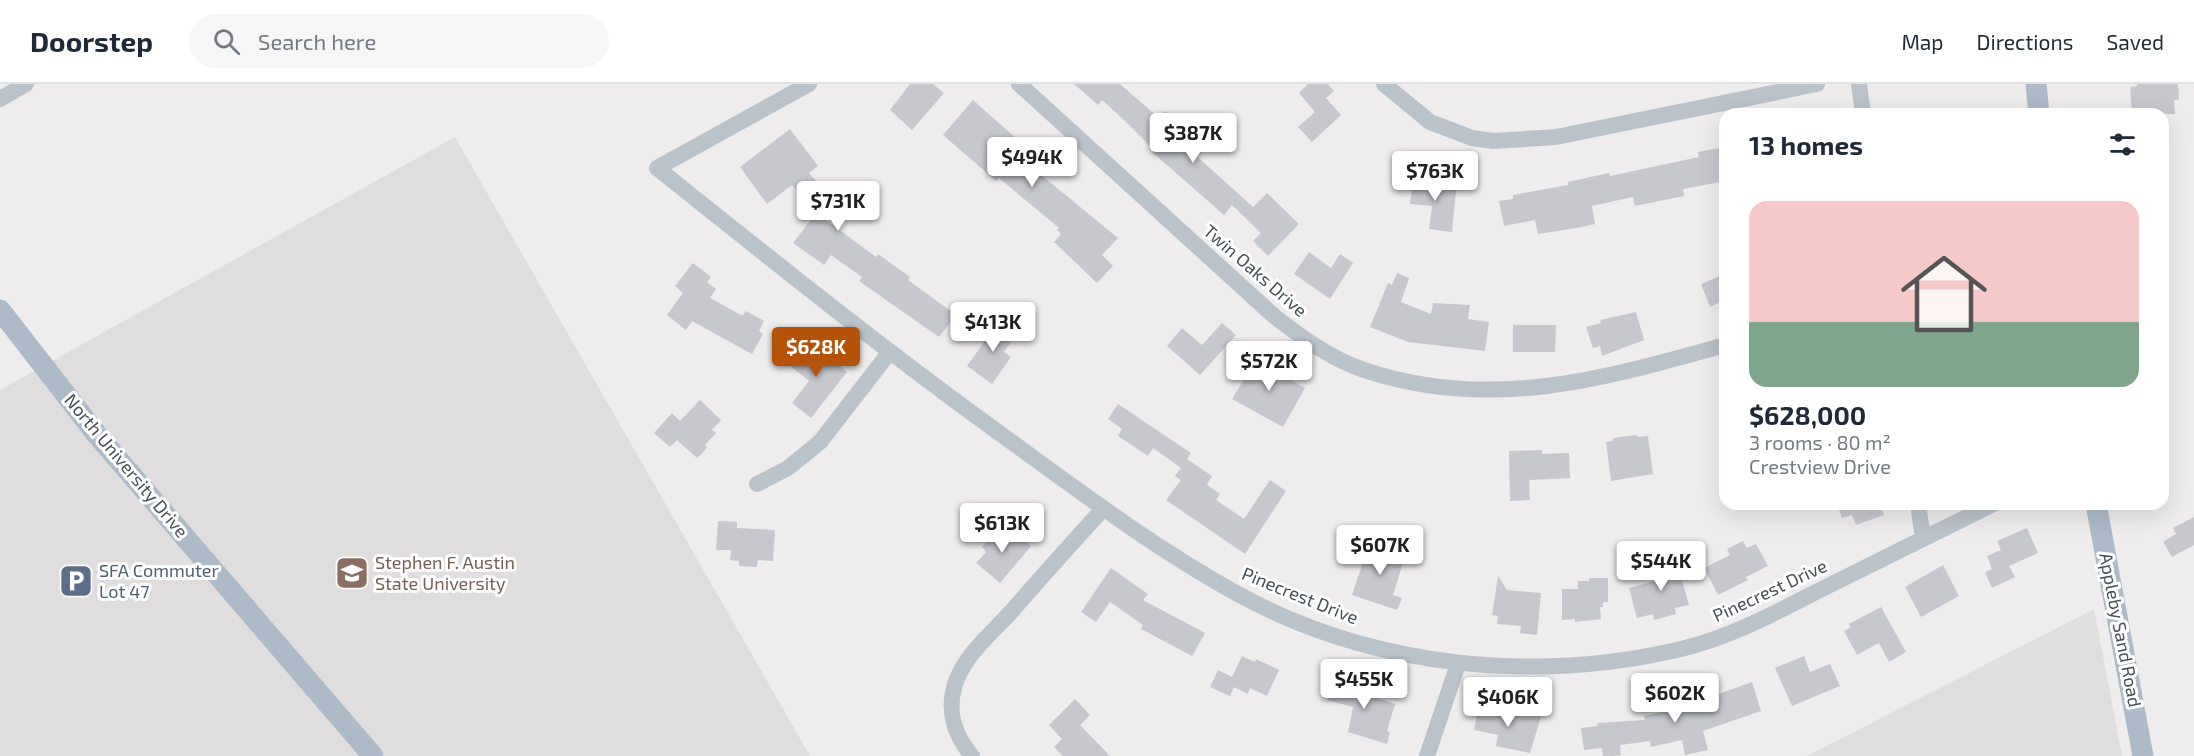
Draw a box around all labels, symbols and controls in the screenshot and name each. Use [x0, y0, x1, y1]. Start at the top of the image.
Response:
search box [189, 14, 609, 68]
text: Doorstep [30, 24, 153, 58]
icon: search [210, 25, 243, 58]
text: Search here [258, 28, 376, 54]
text: Map [1901, 29, 1944, 54]
text: Directions [1977, 29, 2073, 54]
text: Saved [2106, 29, 2164, 54]
pin: $387K [1151, 113, 1235, 164]
text: $387K [1164, 120, 1222, 144]
icon: filters [2106, 128, 2139, 161]
text: 13 homes [1749, 129, 1863, 160]
pin: $494K [990, 137, 1074, 188]
text: $494K [1001, 144, 1063, 168]
pin: $763K [1393, 151, 1477, 202]
text: $763K [1406, 158, 1464, 182]
pin: $731K [796, 181, 880, 232]
text: $731K [811, 188, 865, 212]
street label: Twin Oaks Drive [1199, 219, 1312, 321]
icon: home [1890, 240, 1998, 348]
pin: $413K [951, 302, 1035, 353]
text: $413K [965, 309, 1022, 333]
pin: $628K [774, 327, 858, 378]
text: $628K [786, 334, 846, 358]
pin: $572K [1227, 341, 1311, 392]
text: $572K [1240, 348, 1298, 372]
street label: North University Drive [60, 389, 193, 542]
text: $628,000 [1749, 399, 1866, 430]
text: 3 rooms · 80 m² [1749, 430, 1891, 454]
text: Crestview Drive [1749, 454, 1891, 478]
pin: $613K [960, 503, 1044, 554]
text: $613K [974, 510, 1030, 534]
pin: $607K [1338, 525, 1422, 576]
text: $607K [1350, 532, 1410, 556]
pin: $544K [1619, 541, 1703, 592]
text: $544K [1631, 548, 1691, 572]
place label: Stephen F. Austin State University [375, 551, 515, 594]
street label: Appleby Sand Road [2095, 551, 2147, 709]
street label: Pinecrest Drive [1709, 554, 1830, 626]
school or university icon: Stephen F. Austin State University [334, 555, 370, 591]
place label: SFA Commuter Lot 47 [99, 559, 219, 602]
street label: Pinecrest Drive [1239, 562, 1362, 628]
parking icon: SFA Commuter Lot 47 [58, 563, 94, 599]
pin: $455K [1322, 659, 1406, 710]
text: $455K [1334, 666, 1394, 690]
pin: $602K [1633, 673, 1717, 724]
pin: $406K [1466, 677, 1550, 728]
text: $602K [1645, 680, 1705, 704]
text: $406K [1477, 684, 1539, 708]

